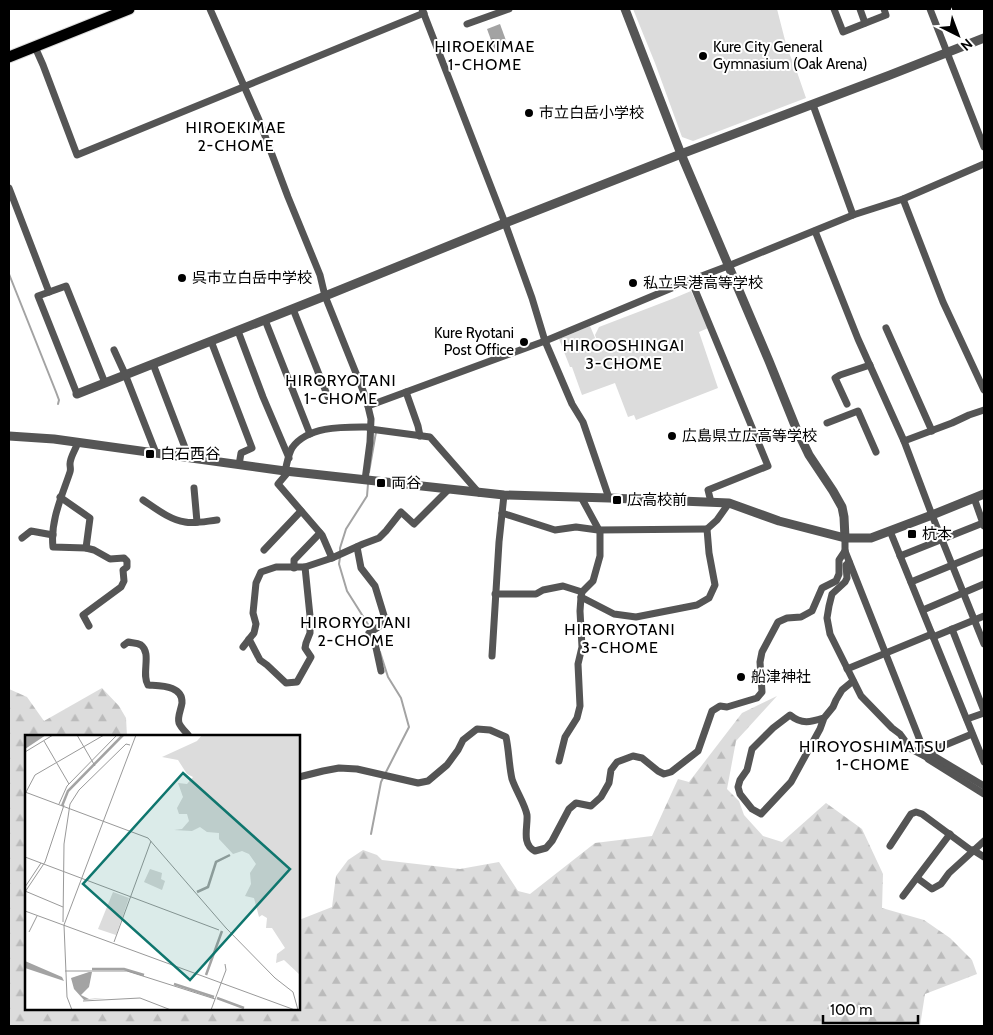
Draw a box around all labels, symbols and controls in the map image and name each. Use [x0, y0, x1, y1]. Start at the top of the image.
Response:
north arrow [933, 10, 983, 60]
text: N [957, 35, 976, 55]
district label: HIROEKIMAE 1-CHOME [435, 37, 535, 74]
place label: Kure City General Gymnasium (Oak Arena) [713, 38, 868, 73]
marker: Kure City General Gymnasium (Oak Arena) [697, 50, 709, 62]
place label: 市立白岳小学校 [539, 104, 644, 122]
marker: 市立白岳小学校 [523, 107, 535, 119]
district label: HIROEKIMAE 2-CHOME [186, 118, 286, 155]
place label: 呉市立白岳中学校 [192, 269, 312, 287]
marker: 呉市立白岳中学校 [176, 272, 188, 284]
place label: 私立呉港高等学校 [643, 274, 763, 292]
marker: 私立呉港高等学校 [627, 277, 639, 289]
place label: Kure Ryotani Post Office [434, 324, 514, 359]
marker: Kure Ryotani Post Office [518, 336, 530, 348]
district label: HIROOSHINGAI 3-CHOME [563, 336, 685, 373]
district label: HIRORYOTANI 1-CHOME [285, 371, 397, 408]
place label: 広島県立広高等学校 [682, 427, 817, 445]
marker: 広島県立広高等学校 [666, 430, 678, 442]
place label: 白石西谷 [160, 445, 220, 463]
marker: 白石西谷 [144, 448, 156, 460]
place label: 両谷 [391, 474, 421, 492]
marker: 両谷 [375, 477, 387, 489]
place label: 広高校前 [627, 491, 687, 509]
marker: 広高校前 [611, 494, 623, 506]
place label: 杭本 [922, 525, 952, 543]
marker: 杭本 [906, 528, 918, 540]
district label: HIRORYOTANI 2-CHOME [300, 613, 412, 650]
district label: HIRORYOTANI 3-CHOME [564, 620, 676, 657]
place label: 船津神社 [751, 668, 811, 686]
marker: 船津神社 [735, 671, 747, 683]
inset map [25, 735, 300, 1010]
district label: HIROYOSHIMATSU 1-CHOME [799, 737, 947, 774]
scale bar [823, 992, 918, 1024]
text: 100 m [830, 1001, 872, 1019]

